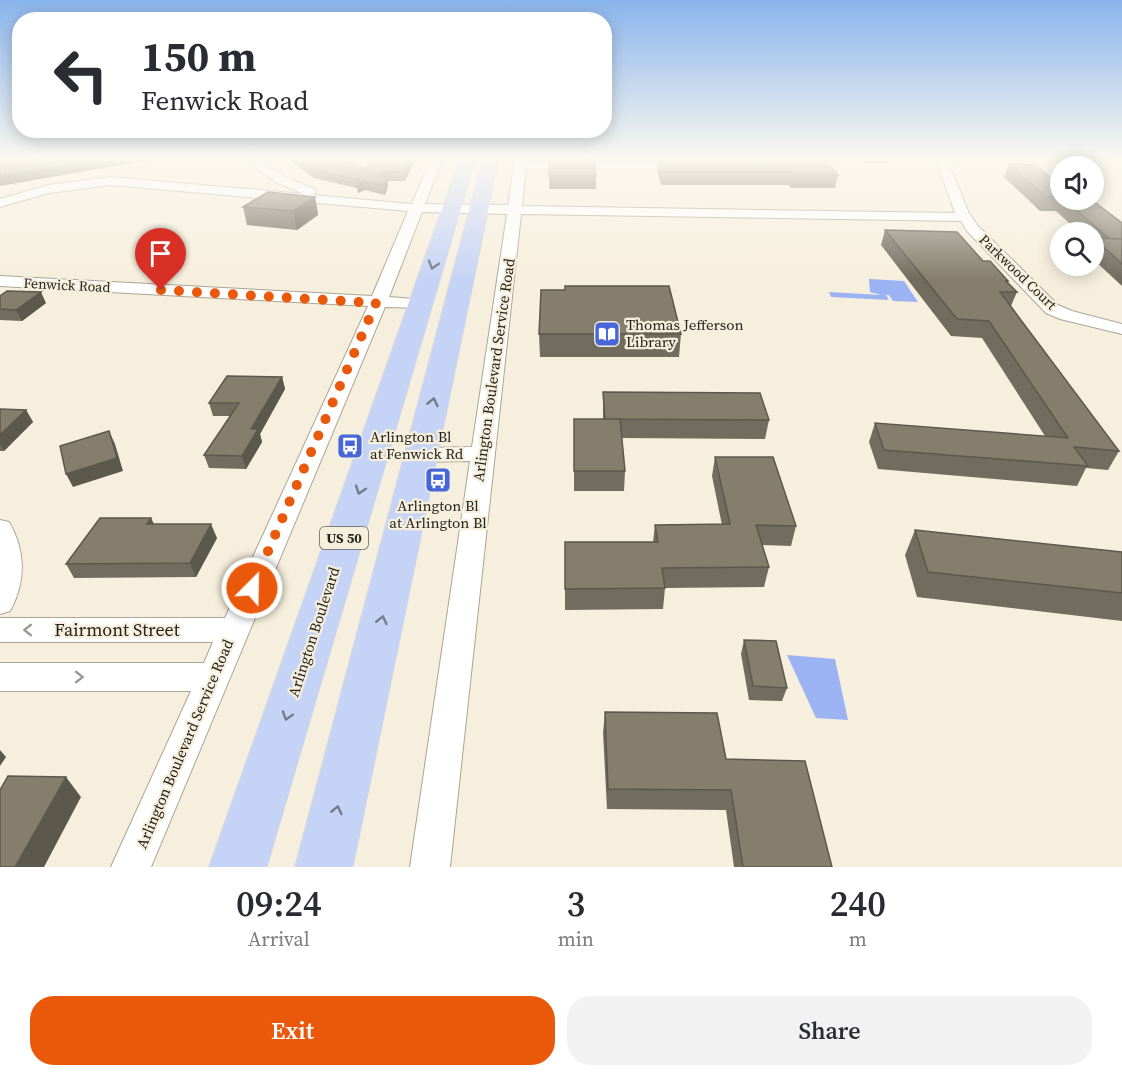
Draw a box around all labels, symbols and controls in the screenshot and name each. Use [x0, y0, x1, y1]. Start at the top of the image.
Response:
text: 150 m [141, 27, 256, 85]
icon: left [42, 36, 120, 114]
text: Fenwick Road [141, 82, 309, 119]
map controls [1050, 156, 1104, 276]
button: sound [1050, 156, 1104, 210]
button: search [1050, 222, 1104, 276]
pin [135, 228, 186, 290]
street label: Parkwood Court [975, 230, 1062, 315]
icon: arrive [144, 237, 177, 270]
street label: Arlington Boulevard Service Road [467, 256, 520, 483]
one-way arrow [428, 259, 440, 270]
street label: Fenwick Road [23, 273, 111, 297]
place label: Thomas Jefferson Library [626, 314, 744, 352]
library icon: Thomas Jefferson Library [592, 319, 622, 349]
one-way arrow [426, 398, 439, 408]
place label: Arlington Bl at Fenwick Rd [370, 426, 464, 464]
bus stop icon: Arlington Bl at Fenwick Rd [335, 431, 365, 461]
bus stop icon: Arlington Bl at Arlington Bl [423, 465, 453, 495]
one-way arrow [355, 484, 367, 495]
place label: Arlington Bl at Arlington Bl [389, 495, 487, 533]
road number: US 50 [320, 527, 368, 549]
position arrow [220, 556, 284, 620]
street label: Arlington Boulevard [283, 564, 345, 700]
one-way arrow [374, 615, 387, 625]
street label: Fairmont Street [54, 617, 180, 642]
one-way arrow [24, 624, 33, 636]
street label: Arlington Boulevard Service Road [131, 636, 238, 852]
one-way arrow [75, 671, 84, 683]
one-way arrow [282, 710, 294, 721]
one-way arrow [330, 805, 343, 815]
text: 09:24 [236, 879, 322, 928]
text: 3 [566, 879, 585, 928]
text: 240 [830, 879, 886, 928]
text: Arrival [248, 925, 310, 953]
text: min [558, 925, 594, 953]
text: m [849, 925, 867, 953]
button: Exit [30, 996, 555, 1065]
button: Share [567, 996, 1092, 1065]

